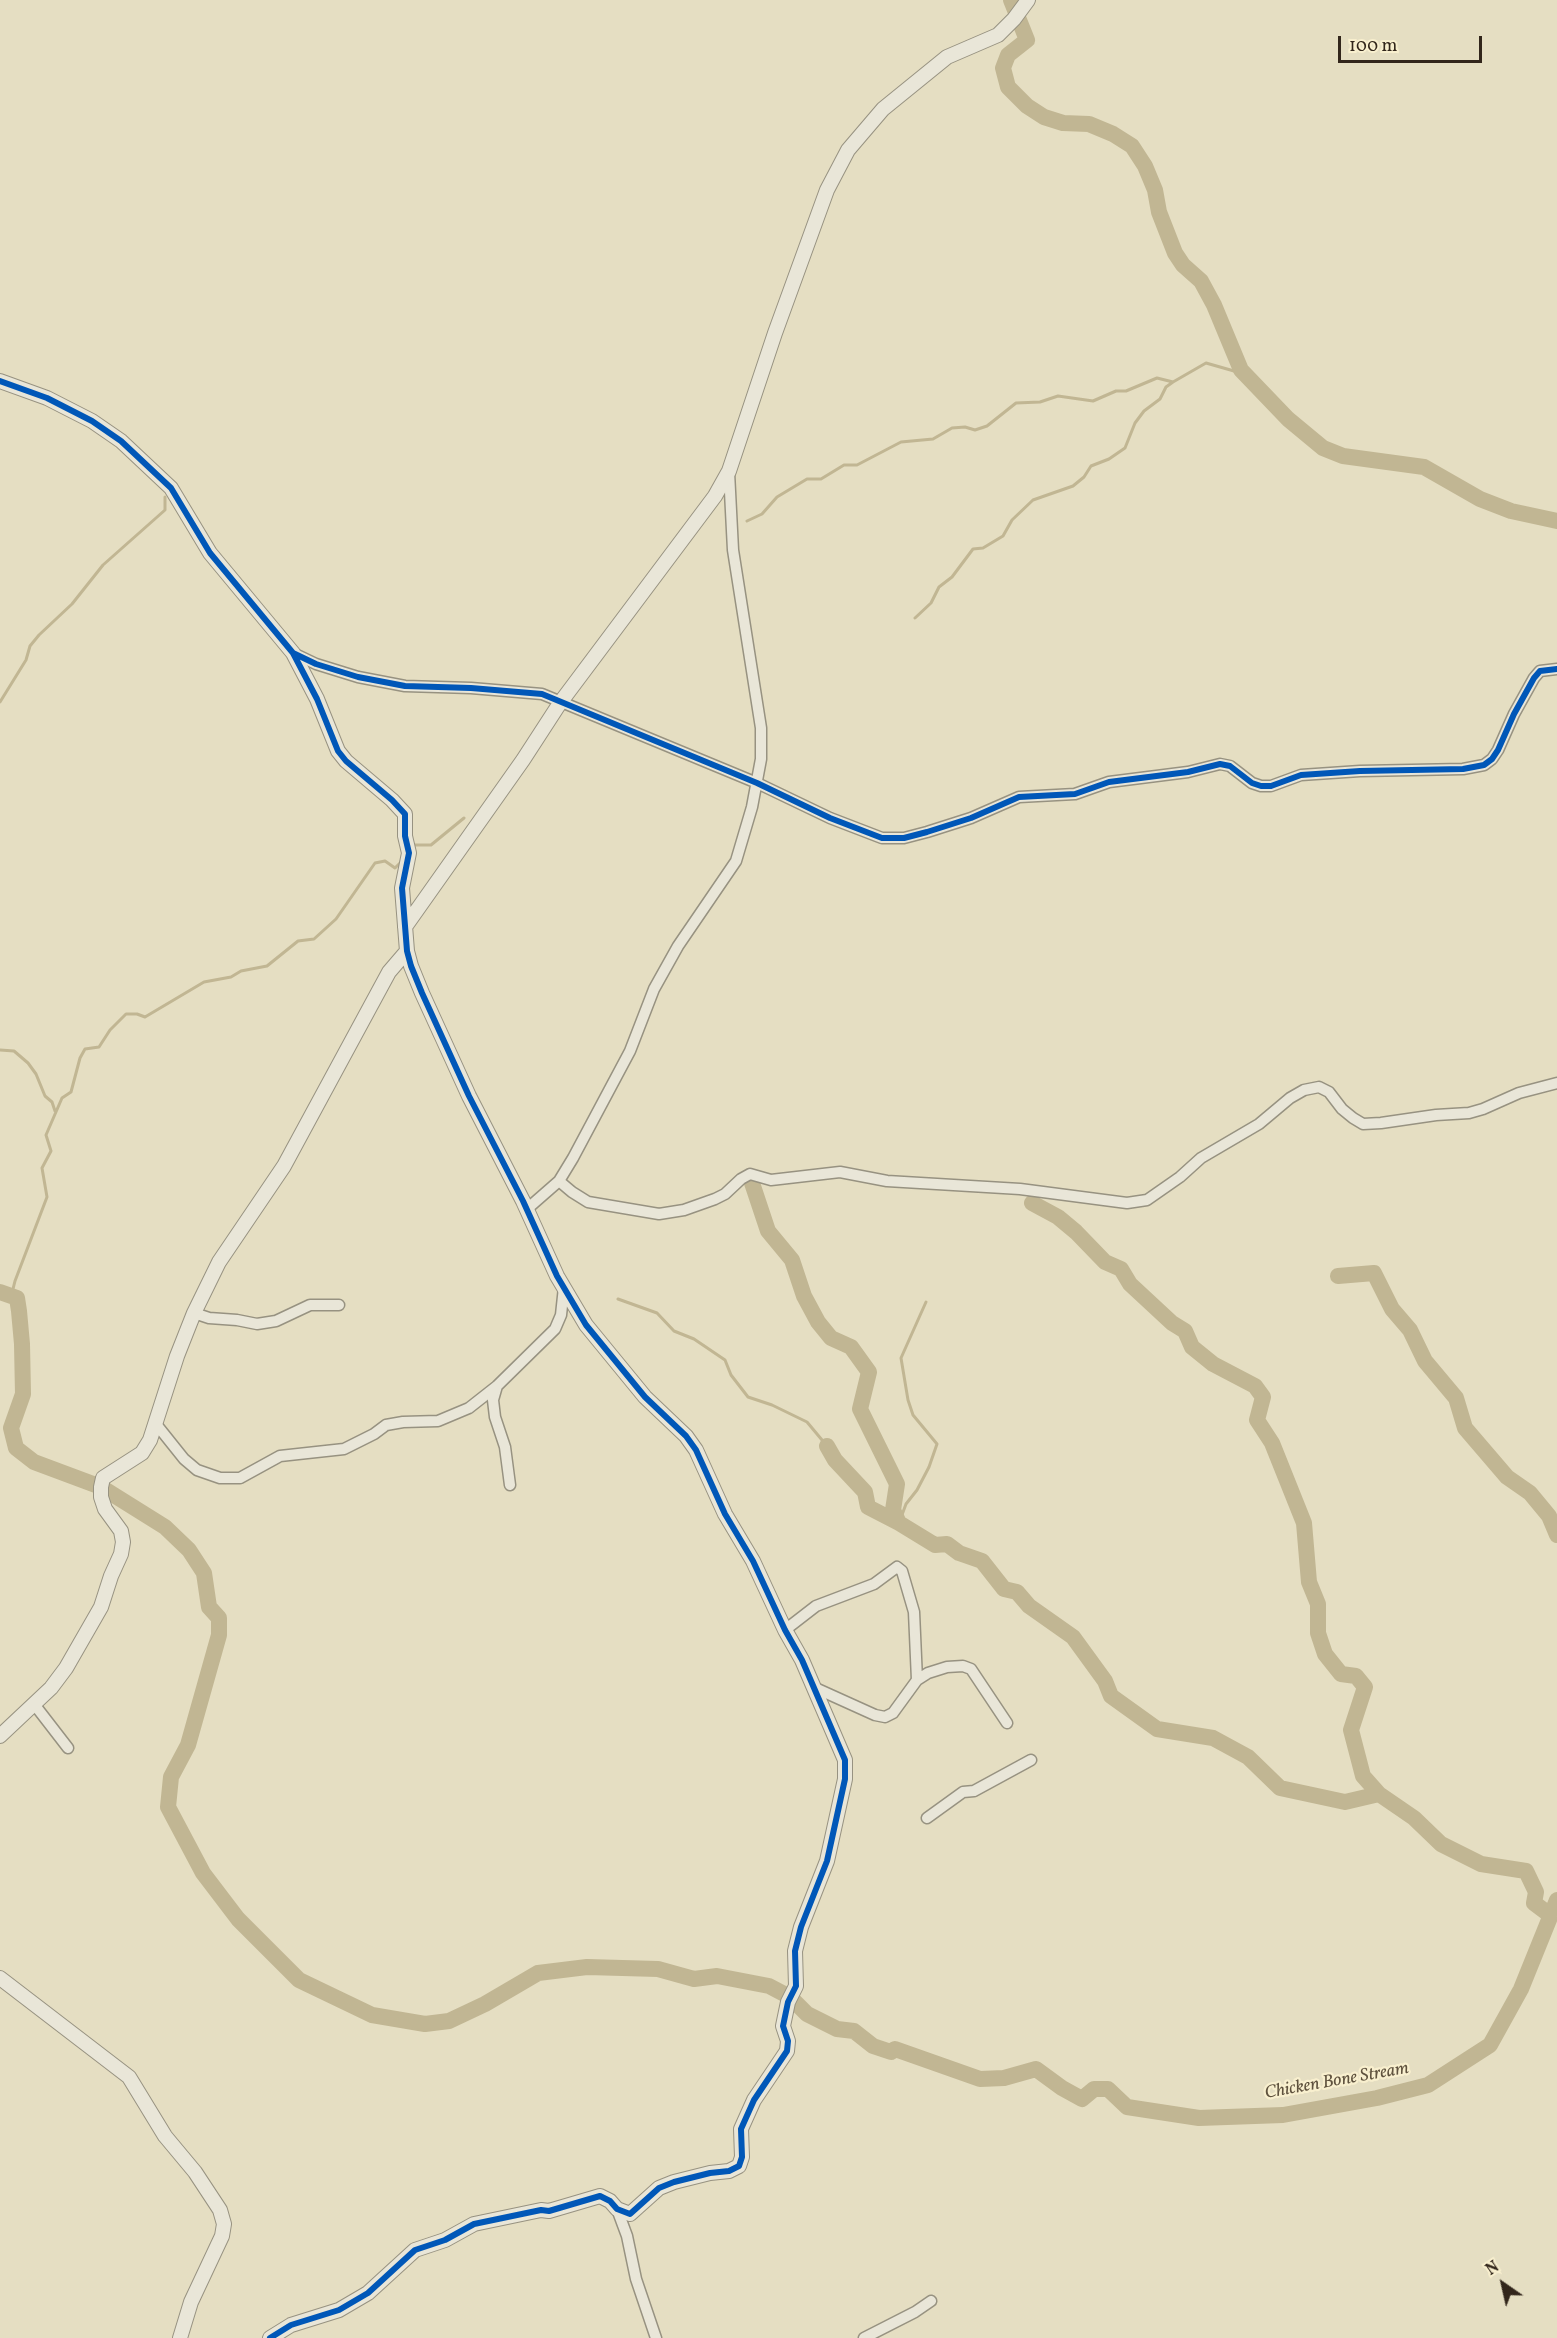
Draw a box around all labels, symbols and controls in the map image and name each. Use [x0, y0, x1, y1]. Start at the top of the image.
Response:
scale bar [1341, 24, 1485, 62]
text: 100 m [1349, 34, 1398, 59]
water label: Chicken Bone Stream [1263, 2059, 1411, 2105]
north arrow [1473, 2254, 1533, 2314]
text: N [1482, 2257, 1504, 2281]

